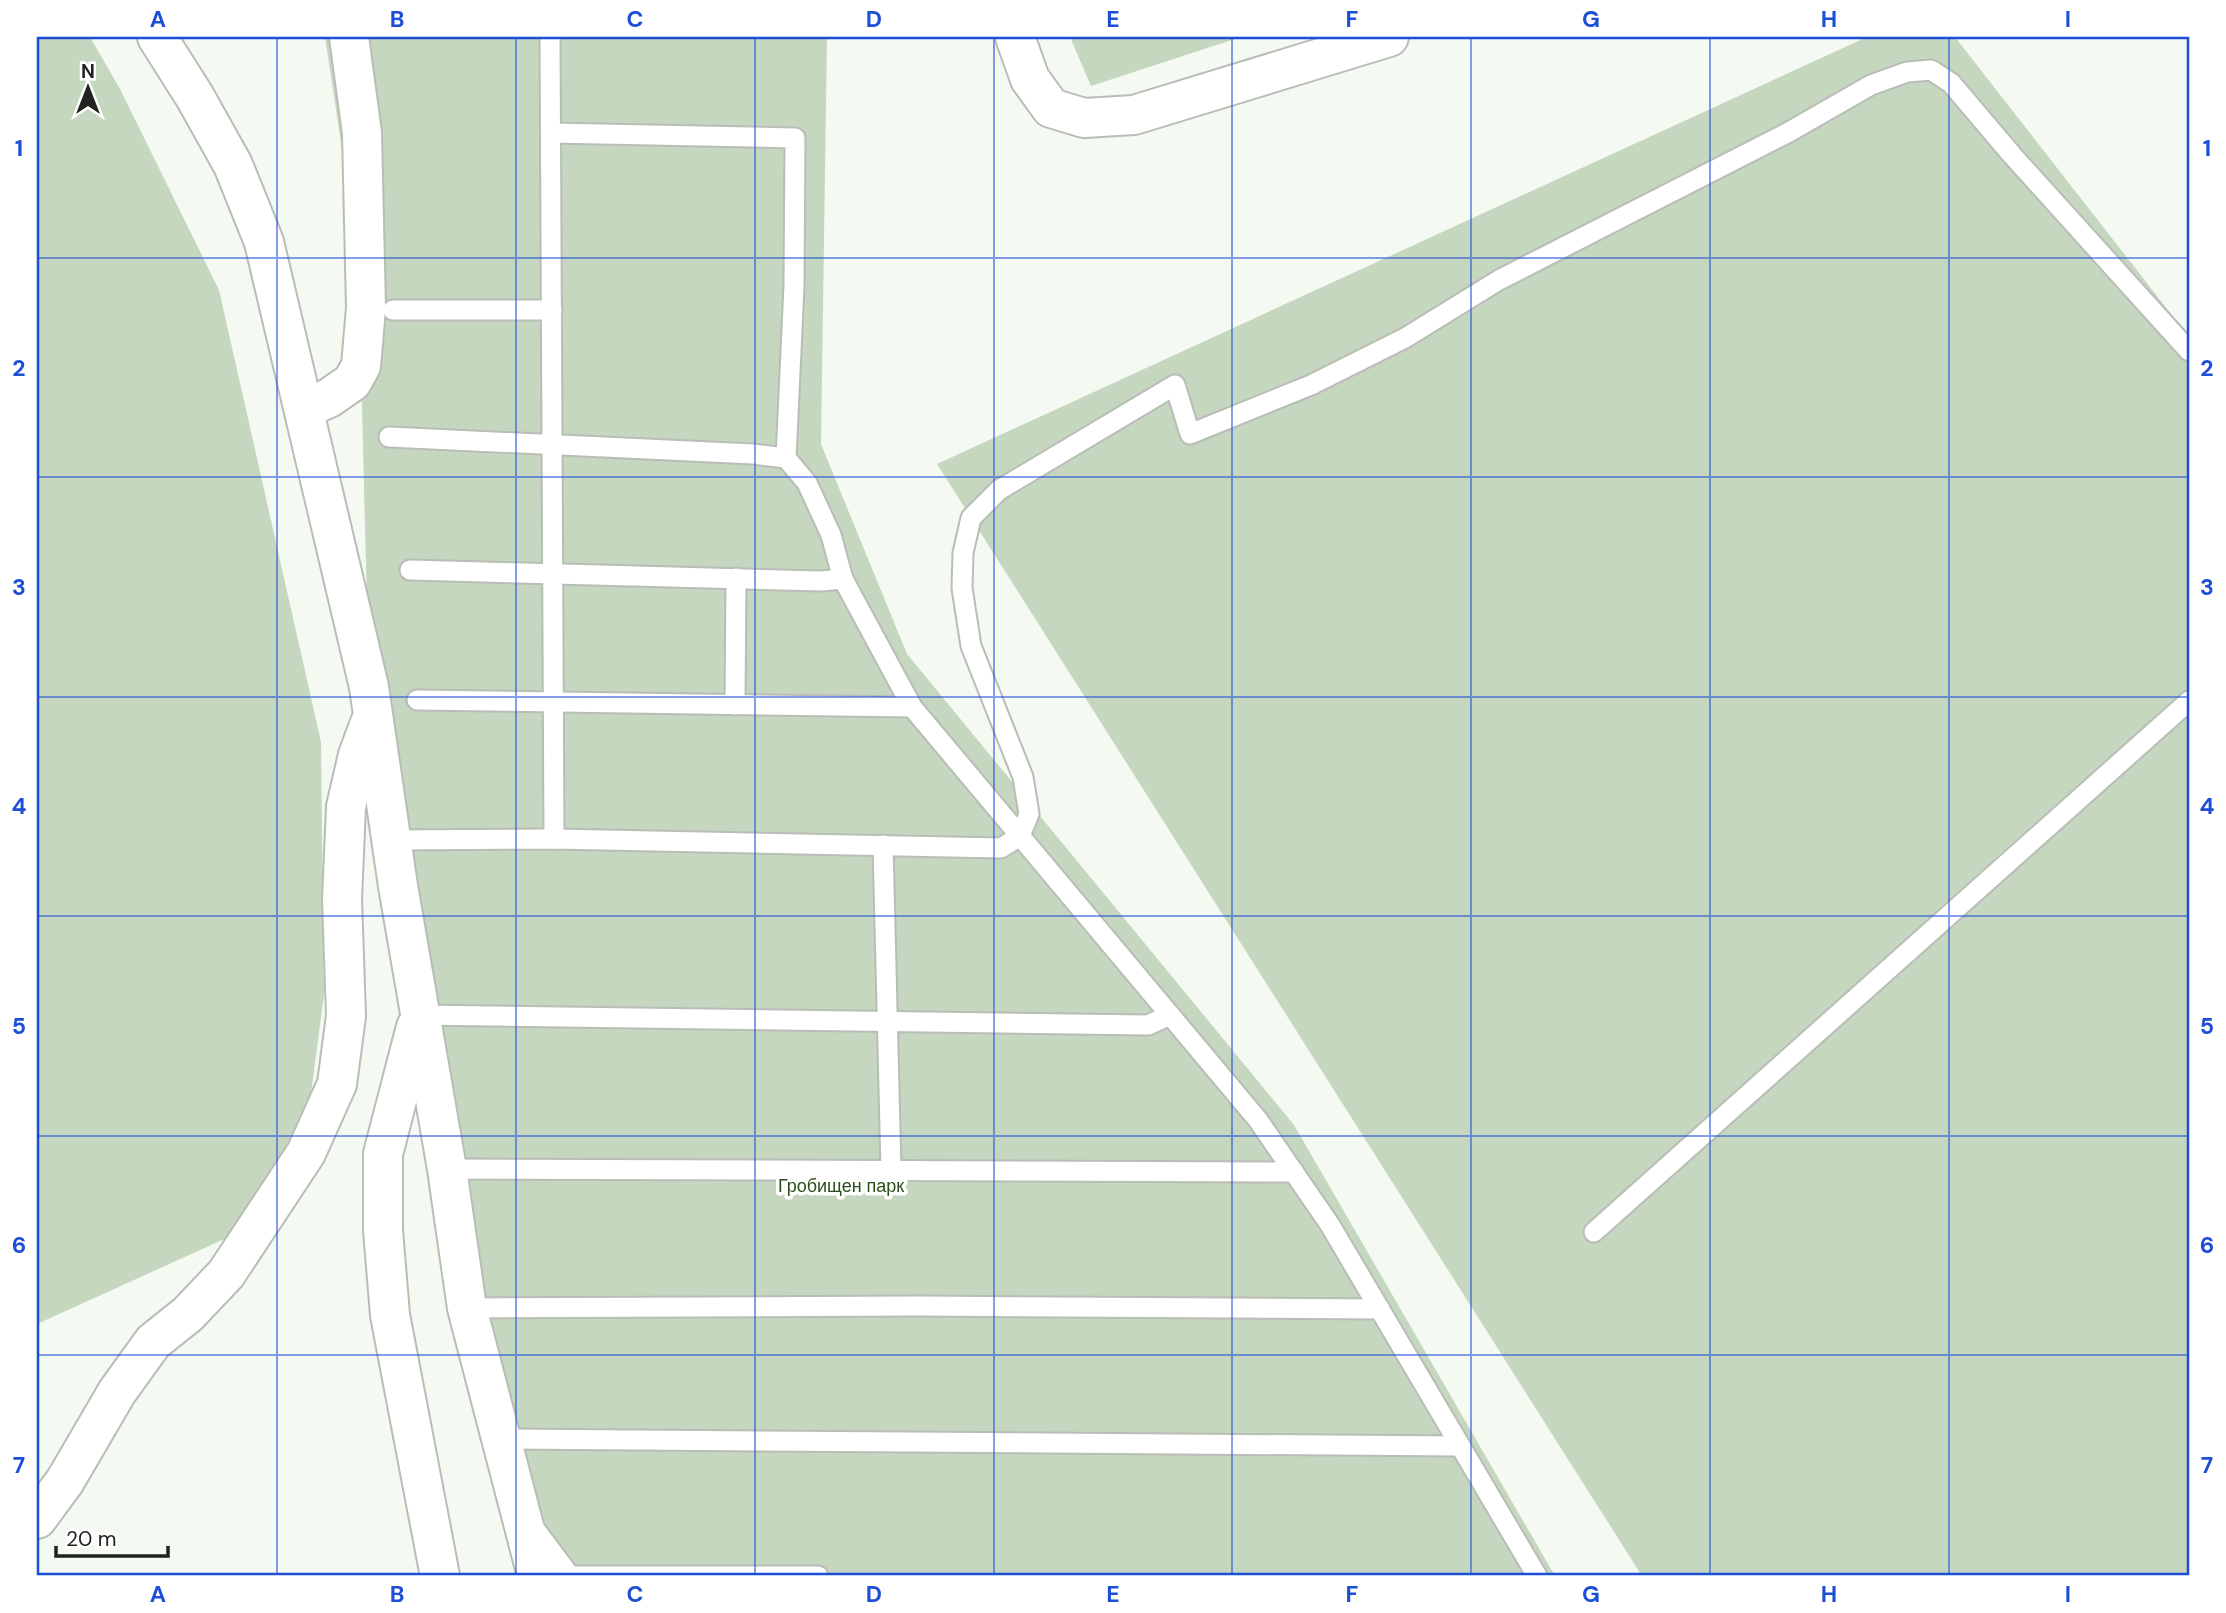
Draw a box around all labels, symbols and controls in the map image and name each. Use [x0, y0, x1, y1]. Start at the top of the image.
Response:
text: A [150, 4, 166, 34]
text: B [390, 4, 404, 34]
text: C [627, 4, 643, 34]
text: D [866, 4, 882, 34]
text: E [1106, 4, 1120, 34]
text: F [1346, 4, 1359, 34]
text: G [1582, 4, 1600, 34]
text: H [1821, 4, 1837, 34]
text: I [2065, 4, 2071, 34]
north arrow [52, 52, 122, 122]
text: N [81, 59, 95, 84]
text: 1 [15, 133, 23, 163]
text: 1 [2203, 133, 2211, 163]
text: 2 [12, 353, 26, 383]
text: 2 [2200, 353, 2214, 383]
text: 3 [12, 572, 26, 602]
text: 3 [2200, 572, 2214, 602]
text: 4 [12, 791, 27, 821]
text: 4 [2200, 791, 2215, 821]
text: 5 [12, 1011, 26, 1041]
text: 5 [2200, 1011, 2214, 1041]
park label: Гробищен парк [778, 1174, 904, 1198]
text: 6 [12, 1230, 26, 1260]
text: 6 [2200, 1230, 2214, 1260]
text: 7 [13, 1450, 25, 1480]
text: 7 [2201, 1450, 2213, 1480]
scale bar [56, 1515, 168, 1559]
text: 20 m [66, 1525, 117, 1553]
text: A [150, 1579, 166, 1609]
text: B [390, 1579, 404, 1609]
text: C [627, 1579, 643, 1609]
text: D [866, 1579, 882, 1609]
text: E [1106, 1579, 1120, 1609]
text: F [1346, 1579, 1359, 1609]
text: G [1582, 1579, 1600, 1609]
text: H [1821, 1579, 1837, 1609]
text: I [2065, 1579, 2071, 1609]

